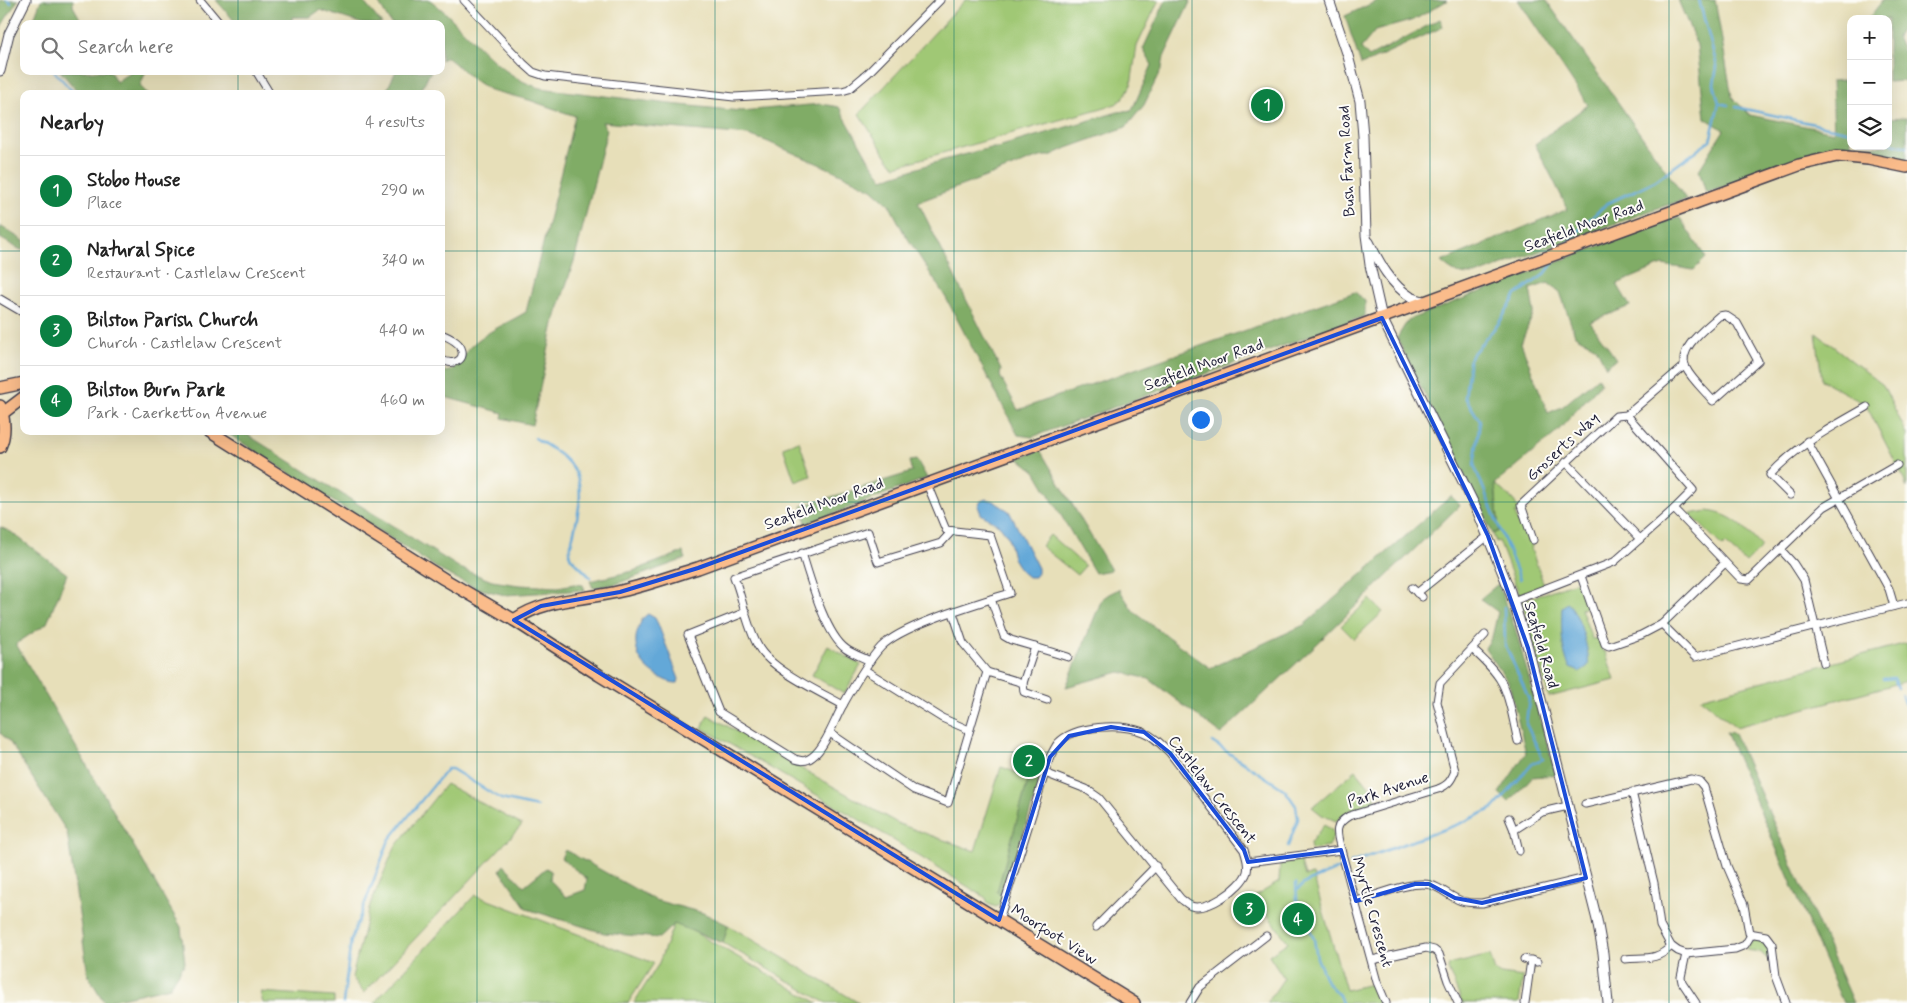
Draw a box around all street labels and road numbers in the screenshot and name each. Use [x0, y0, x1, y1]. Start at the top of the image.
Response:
street label: Bush Farm Road [1334, 105, 1360, 217]
street label: Seafield Moor Road [1521, 195, 1647, 257]
street label: Seafield Moor Road [1141, 334, 1267, 396]
street label: Groserts Way [1522, 408, 1604, 486]
street label: Seafield Moor Road [761, 473, 887, 535]
street label: Seafield Road [1519, 599, 1563, 691]
street label: Castlelaw Crescent [1163, 731, 1261, 849]
street label: Park Avenue [1345, 767, 1431, 813]
street label: Myrtle Crescent [1346, 854, 1398, 970]
street label: Moorfoot View [1005, 900, 1102, 972]

